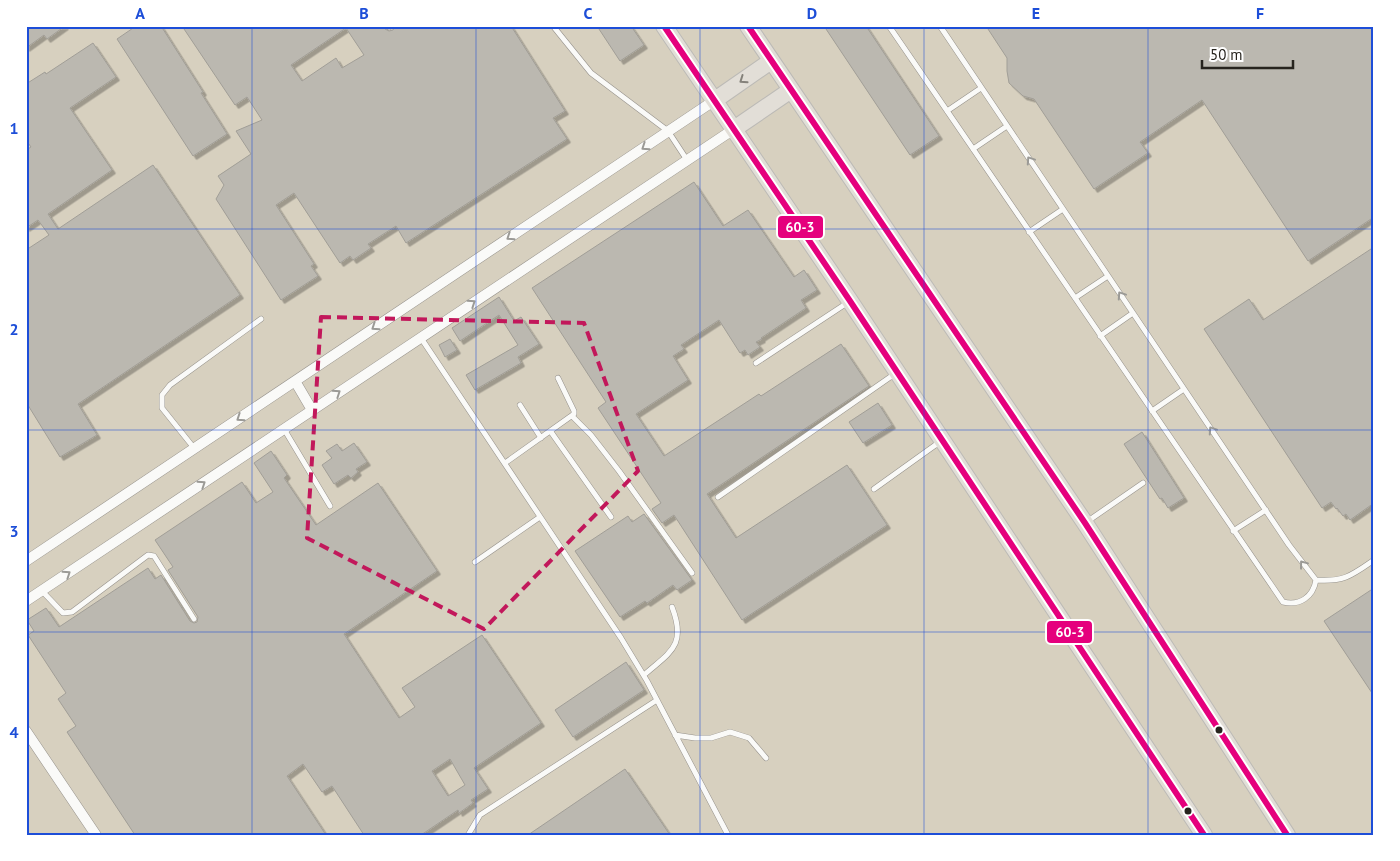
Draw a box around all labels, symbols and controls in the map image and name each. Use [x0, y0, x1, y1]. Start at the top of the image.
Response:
text: A [135, 3, 145, 23]
text: B [359, 3, 369, 23]
text: C [584, 3, 593, 23]
text: D [807, 3, 817, 23]
text: E [1032, 3, 1040, 23]
text: F [1256, 3, 1264, 23]
scale bar [1202, 38, 1294, 70]
text: 50 m [1210, 45, 1243, 64]
one-way arrow [739, 74, 749, 83]
text: 1 [9, 118, 19, 138]
one-way arrow [641, 140, 650, 150]
one-way arrow [1027, 157, 1036, 166]
line badge: 60-3 [777, 215, 824, 239]
text: 60-3 [786, 218, 814, 236]
one-way arrow [506, 231, 515, 240]
one-way arrow [1118, 291, 1127, 301]
one-way arrow [466, 300, 476, 309]
text: 2 [9, 319, 19, 339]
one-way arrow [371, 321, 380, 331]
one-way arrow [332, 390, 341, 400]
one-way arrow [236, 412, 245, 421]
one-way arrow [1209, 426, 1218, 436]
one-way arrow [196, 481, 206, 490]
text: 3 [9, 521, 19, 541]
one-way arrow [1301, 561, 1309, 570]
one-way arrow [61, 571, 70, 580]
line badge: 60-3 [1046, 620, 1093, 644]
text: 60-3 [1056, 623, 1084, 641]
text: 4 [9, 722, 19, 742]
unlabelled marker [1214, 725, 1224, 735]
unlabelled marker [1183, 806, 1193, 816]

